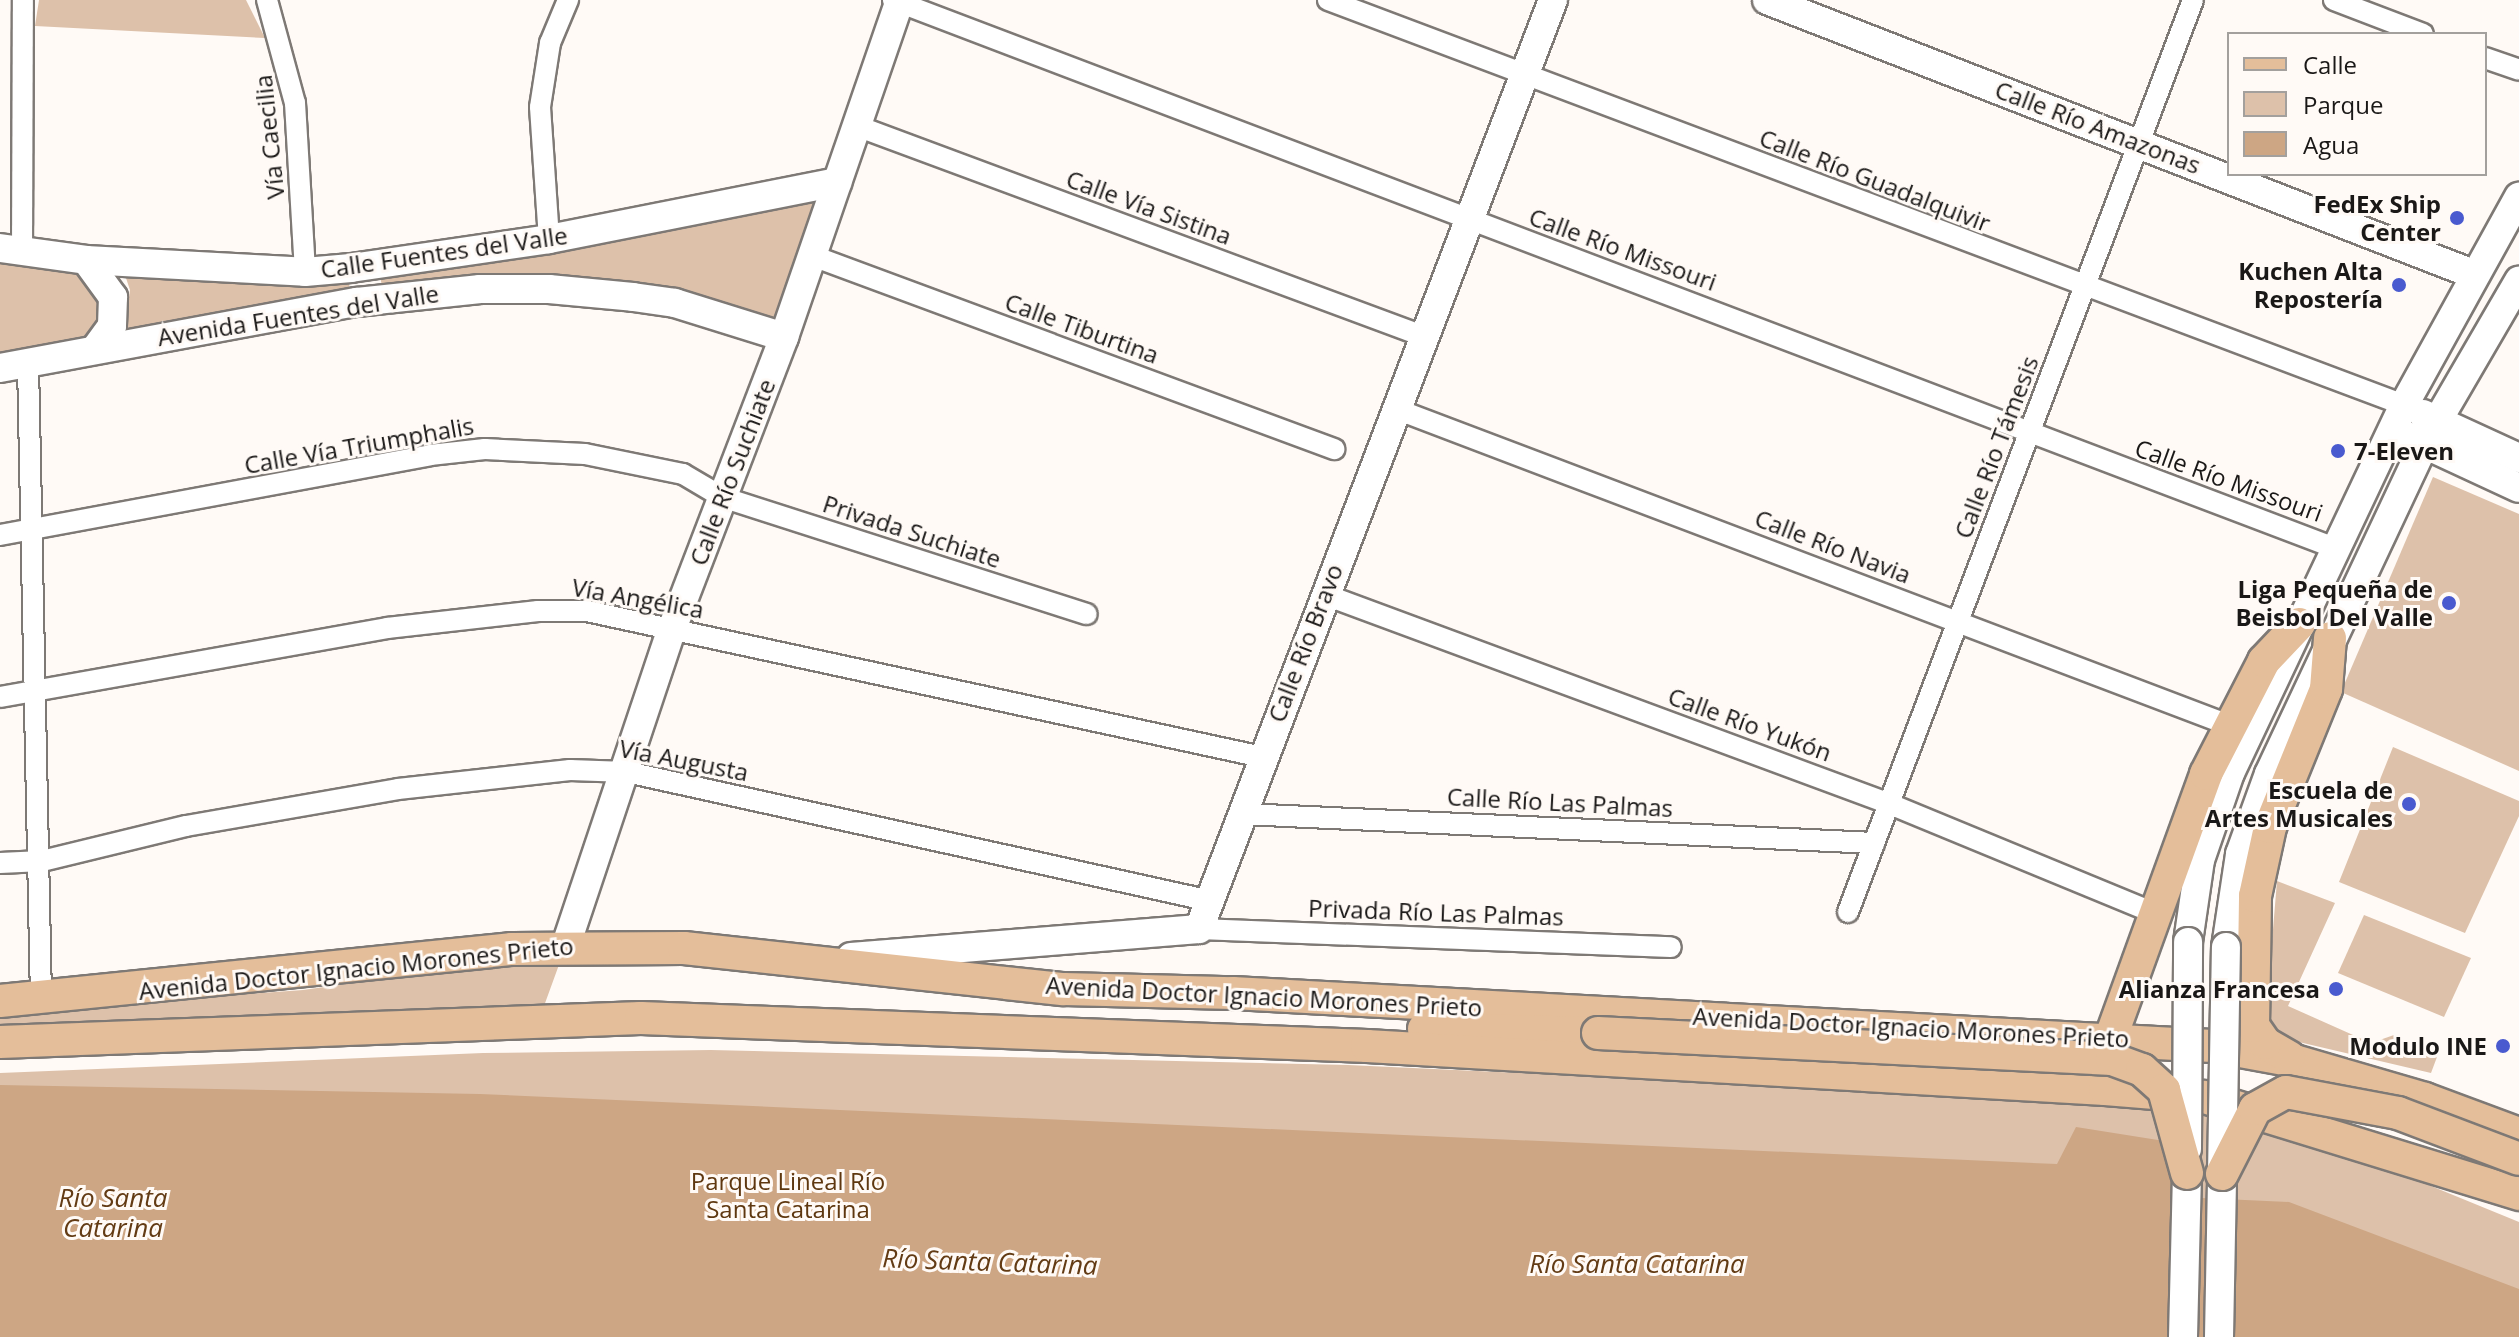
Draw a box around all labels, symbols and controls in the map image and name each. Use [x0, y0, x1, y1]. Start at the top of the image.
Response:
legend [2227, 32, 2487, 176]
text: Calle [2303, 48, 2357, 81]
street label: Vía Caecilia [248, 73, 290, 201]
street label: Calle Río Amazonas [1991, 75, 2205, 179]
text: Parque [2303, 88, 2383, 121]
street label: Calle Río Guadalquivir [1756, 123, 1994, 237]
text: Agua [2303, 128, 2359, 161]
street label: Calle Vía Sistina [1063, 164, 1235, 250]
place label: FedEx Ship Center [2313, 190, 2441, 246]
street label: Calle Río Missouri [1525, 202, 1721, 296]
marker: FedEx Ship Center [2448, 209, 2466, 227]
street label: Calle Fuentes del Valle [319, 220, 569, 284]
place label: Kuchen Alta Repostería [2238, 257, 2383, 313]
marker: Kuchen Alta Repostería [2390, 276, 2408, 294]
street label: Avenida Fuentes del Valle [155, 279, 441, 351]
street label: Calle Tiburtina [1001, 287, 1163, 369]
street label: Calle Río Támesis [1948, 352, 2044, 542]
street label: Calle Río Suchiate [683, 375, 781, 569]
street label: Calle Vía Triumphalis [242, 411, 476, 479]
street label: Calle Río Missouri [2131, 433, 2327, 527]
place label: 7-Eleven [2354, 437, 2454, 465]
marker: 7-Eleven [2329, 442, 2347, 460]
street label: Privada Suchiate [819, 489, 1005, 573]
street label: Calle Río Navia [1751, 503, 1915, 589]
street label: Calle Río Bravo [1262, 560, 1348, 726]
street label: Vía Angélica [570, 572, 706, 624]
place label: Liga Pequeña de Beisbol Del Valle [2235, 575, 2433, 631]
marker: Liga Pequeña de Beisbol Del Valle [2440, 594, 2458, 612]
street label: Calle Río Yukón [1664, 681, 1836, 767]
street label: Vía Augusta [617, 733, 751, 787]
place label: Escuela de Artes Musicales [2205, 776, 2393, 832]
street label: Calle Río Las Palmas [1446, 782, 1674, 822]
marker: Escuela de Artes Musicales [2400, 795, 2418, 813]
street label: Privada Río Las Palmas [1308, 893, 1564, 931]
street label: Avenida Doctor Ignacio Morones Prieto [137, 931, 575, 1005]
street label: Avenida Doctor Ignacio Morones Prieto [1045, 970, 1483, 1022]
place label: Alianza Francesa [2119, 975, 2320, 1003]
marker: Alianza Francesa [2327, 980, 2345, 998]
street label: Avenida Doctor Ignacio Morones Prieto [1692, 1001, 2130, 1053]
place label: Modulo INE [2349, 1032, 2487, 1060]
marker: Modulo INE [2494, 1037, 2512, 1055]
park label: Parque Lineal Río Santa Catarina [691, 1167, 885, 1223]
water label: Río Santa Catarina [59, 1182, 167, 1244]
water label: Río Santa Catarina [882, 1243, 1098, 1281]
water label: Río Santa Catarina [1529, 1248, 1745, 1280]

